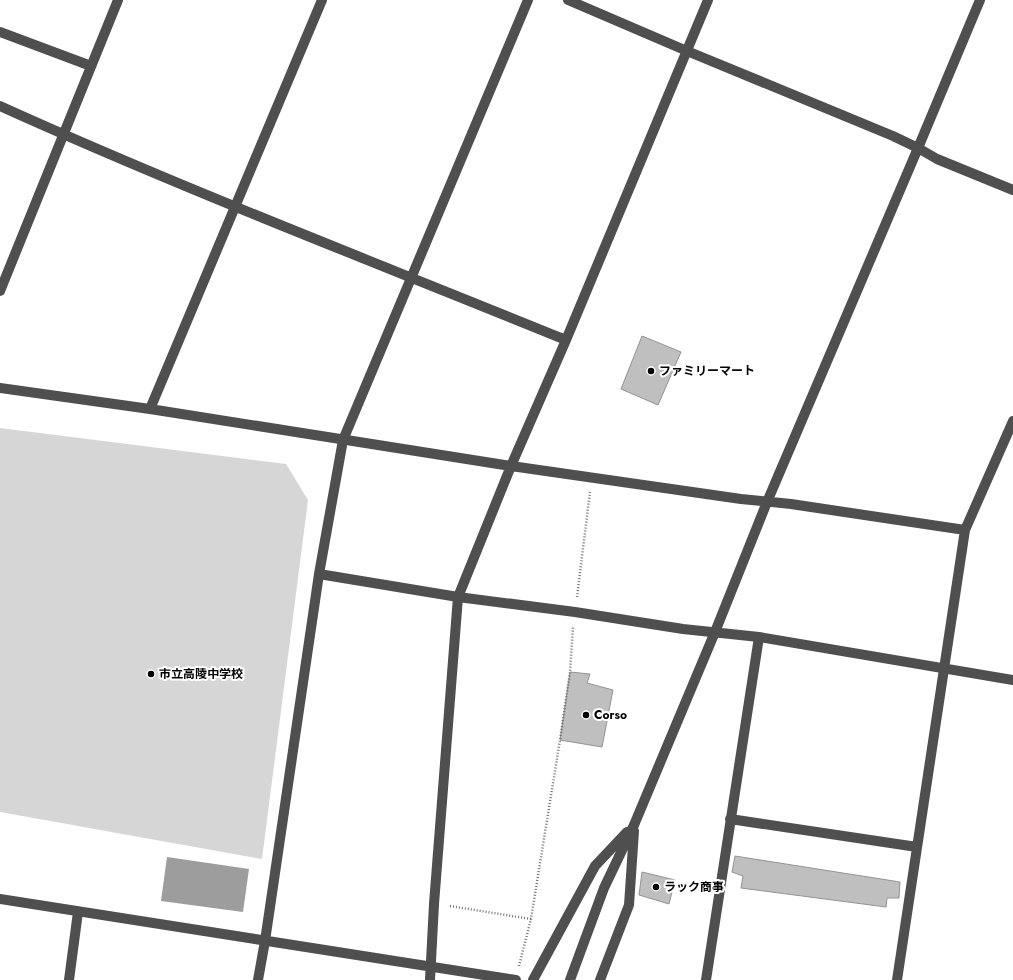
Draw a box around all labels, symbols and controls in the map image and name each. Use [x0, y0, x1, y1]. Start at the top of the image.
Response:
place label: ファミリーマート [659, 362, 755, 380]
marker: ファミリーマート [646, 366, 656, 376]
place label: 市立高陵中学校 [159, 665, 243, 683]
marker: 市立高陵中学校 [146, 669, 156, 679]
place label: Corso [594, 706, 627, 724]
marker: Corso [581, 710, 591, 720]
place label: ラック商事 [664, 878, 724, 896]
marker: ラック商事 [651, 882, 661, 892]

